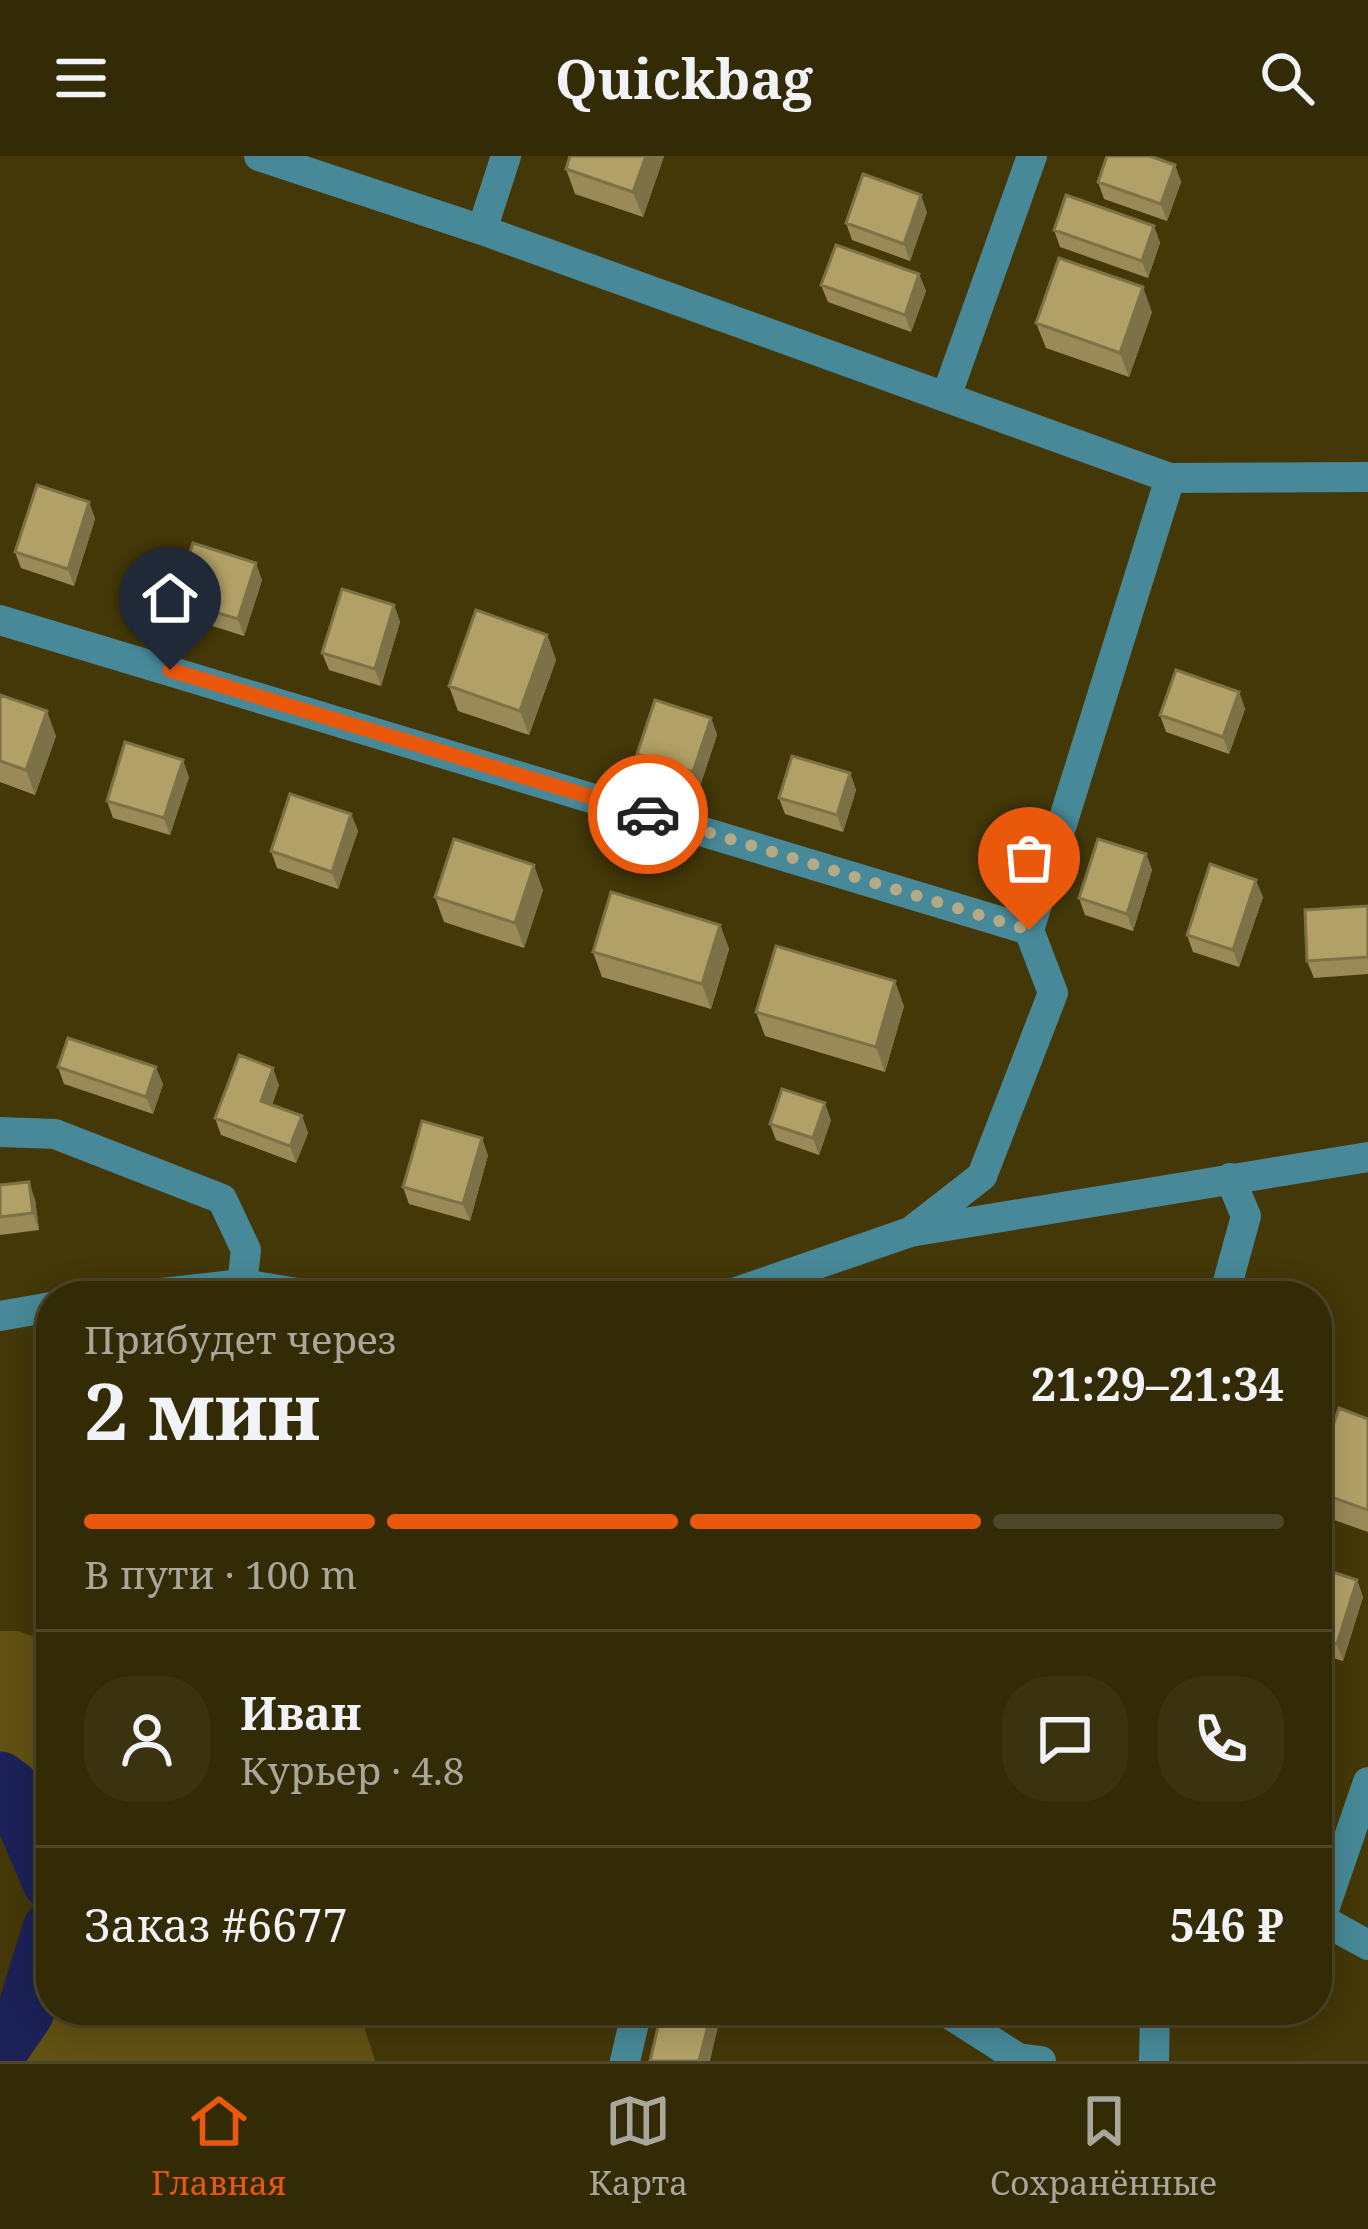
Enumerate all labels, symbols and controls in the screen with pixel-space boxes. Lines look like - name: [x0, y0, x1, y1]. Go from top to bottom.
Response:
- text: Quickbag: [555, 41, 813, 115]
- icon: menu: [48, 45, 114, 111]
- icon: search: [1254, 45, 1320, 111]
- pin: [119, 547, 221, 670]
- icon: home: [137, 565, 203, 631]
- courier: [588, 754, 708, 874]
- icon: car: [615, 781, 681, 847]
- pin: [978, 807, 1080, 930]
- icon: bag: [996, 825, 1062, 891]
- text: Прибудет через: [84, 1312, 396, 1365]
- text: 21:29–21:34: [1031, 1353, 1284, 1414]
- text: 2 мин: [84, 1357, 320, 1463]
- text: В пути · 100 m: [84, 1547, 357, 1600]
- button: person: [84, 1676, 210, 1802]
- button: chat: [1002, 1676, 1128, 1802]
- button: phone: [1158, 1676, 1284, 1802]
- text: Иван: [240, 1682, 361, 1743]
- text: Курьер · 4.8: [240, 1743, 464, 1796]
- text: Заказ #6677: [84, 1894, 348, 1955]
- text: 546 ₽: [1169, 1894, 1284, 1955]
- tab: Главная: [151, 2088, 287, 2205]
- tab: Карта: [589, 2088, 688, 2205]
- tab: Сохранённые: [990, 2088, 1217, 2205]

